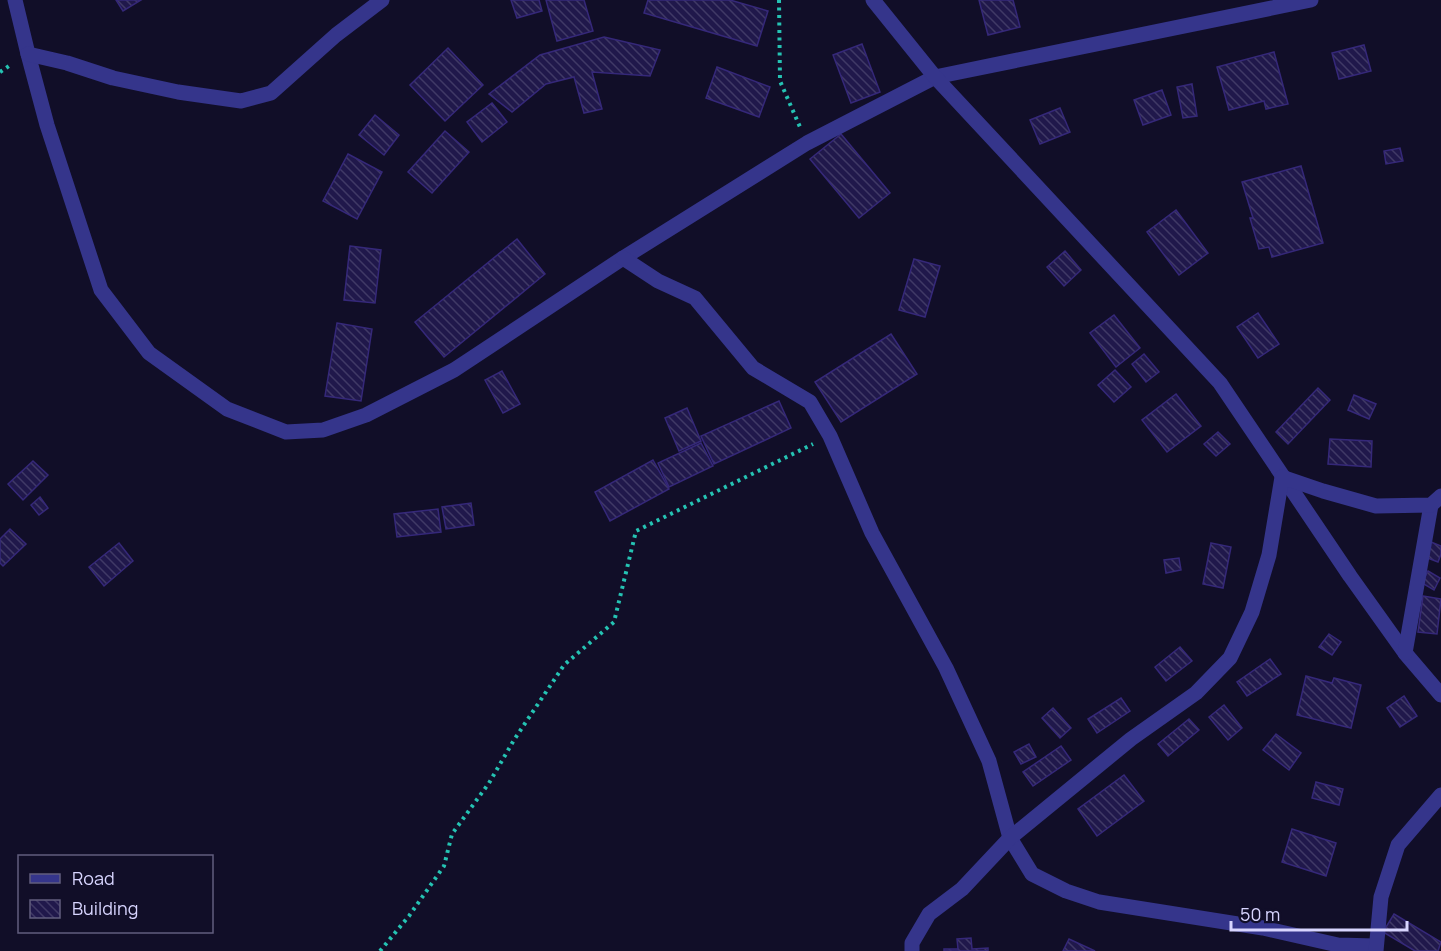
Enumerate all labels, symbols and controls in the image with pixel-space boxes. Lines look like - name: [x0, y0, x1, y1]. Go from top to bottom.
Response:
- legend: [18, 855, 213, 933]
- text: Road: [72, 866, 115, 890]
- scale bar: [1231, 894, 1406, 932]
- text: Building: [72, 896, 138, 920]
- text: 50 m: [1240, 902, 1280, 926]

